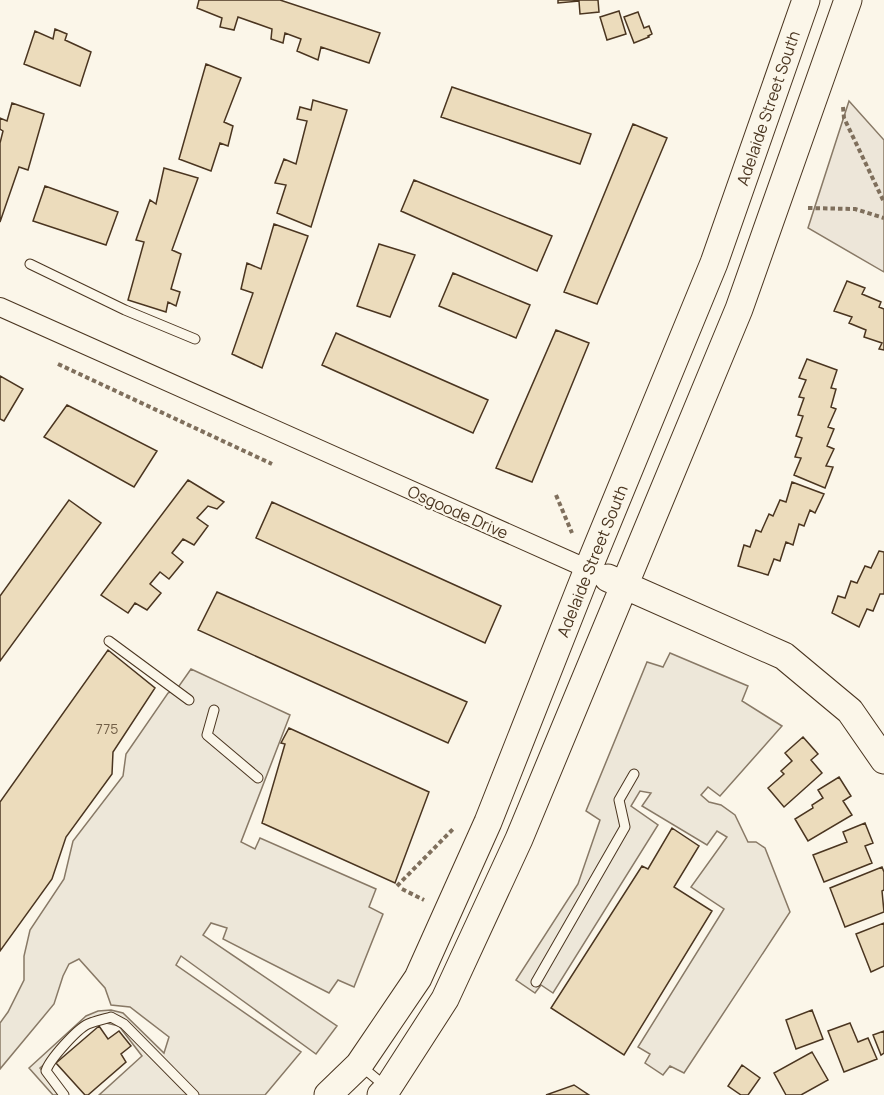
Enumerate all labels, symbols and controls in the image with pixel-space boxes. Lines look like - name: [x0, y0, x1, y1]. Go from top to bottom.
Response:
- street label: Adelaide Street South: [731, 28, 805, 188]
- street label: Osgoode Drive: [404, 480, 512, 544]
- street label: Adelaide Street South: [551, 482, 633, 640]
- house number: 775: [96, 719, 118, 738]

